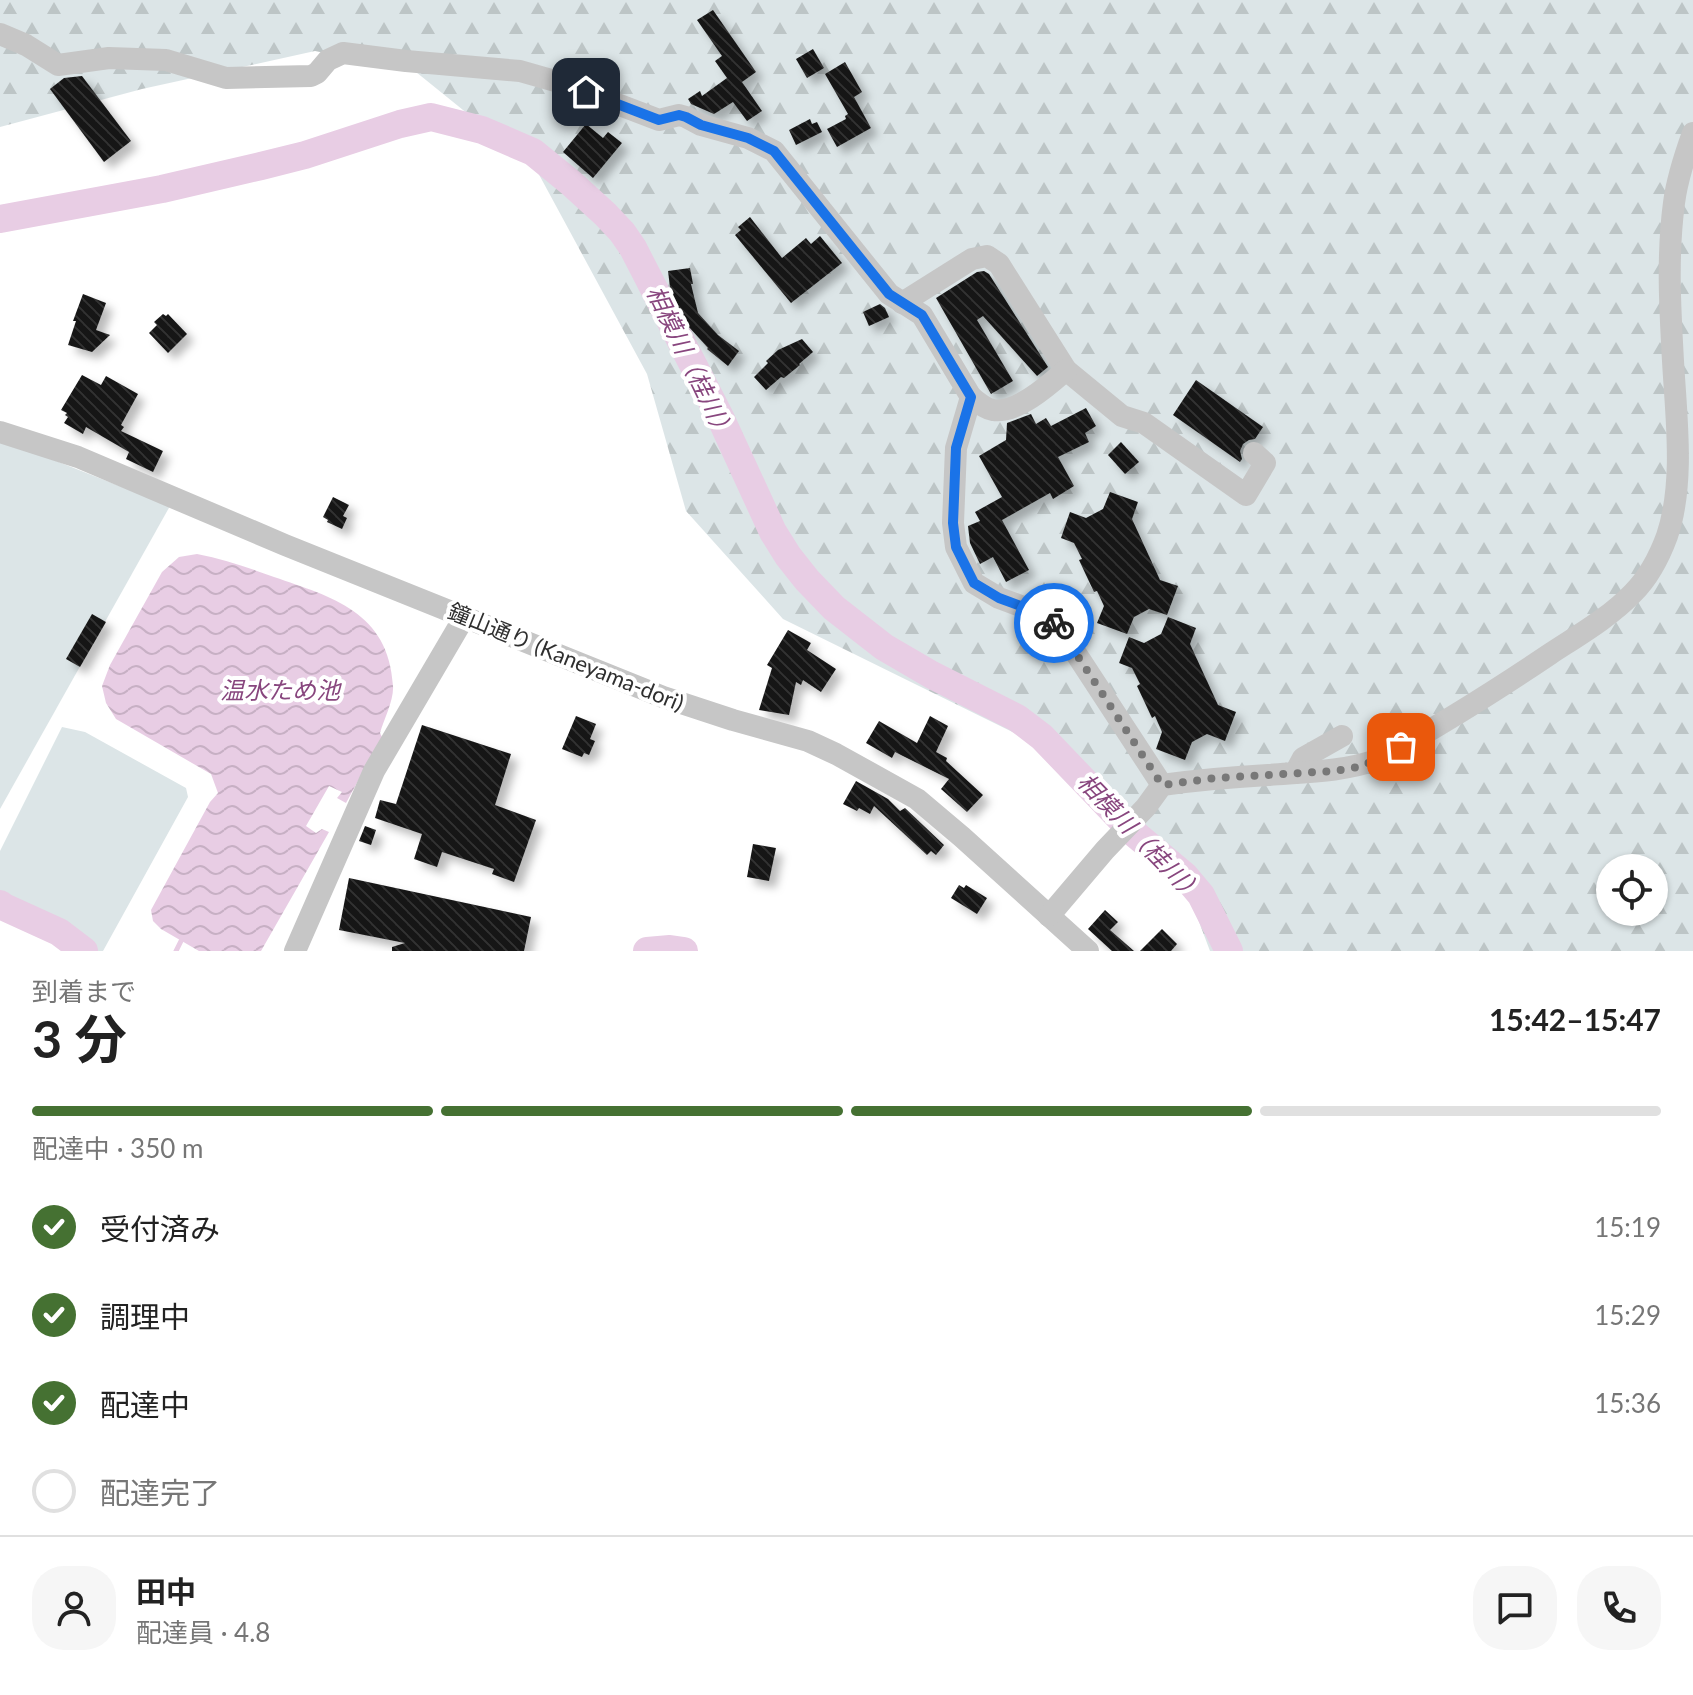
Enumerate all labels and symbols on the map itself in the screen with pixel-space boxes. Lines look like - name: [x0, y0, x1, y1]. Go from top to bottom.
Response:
- pin: [552, 58, 620, 126]
- water label: 相模川（桂川）: [641, 280, 741, 444]
- courier: [1014, 583, 1094, 663]
- street label: 鐘山通り (Kaneyama-dori): [444, 597, 688, 716]
- water label: 温水ため池: [220, 675, 342, 704]
- pin: [1367, 713, 1435, 781]
- water label: 相模川（桂川）: [1072, 766, 1210, 907]

